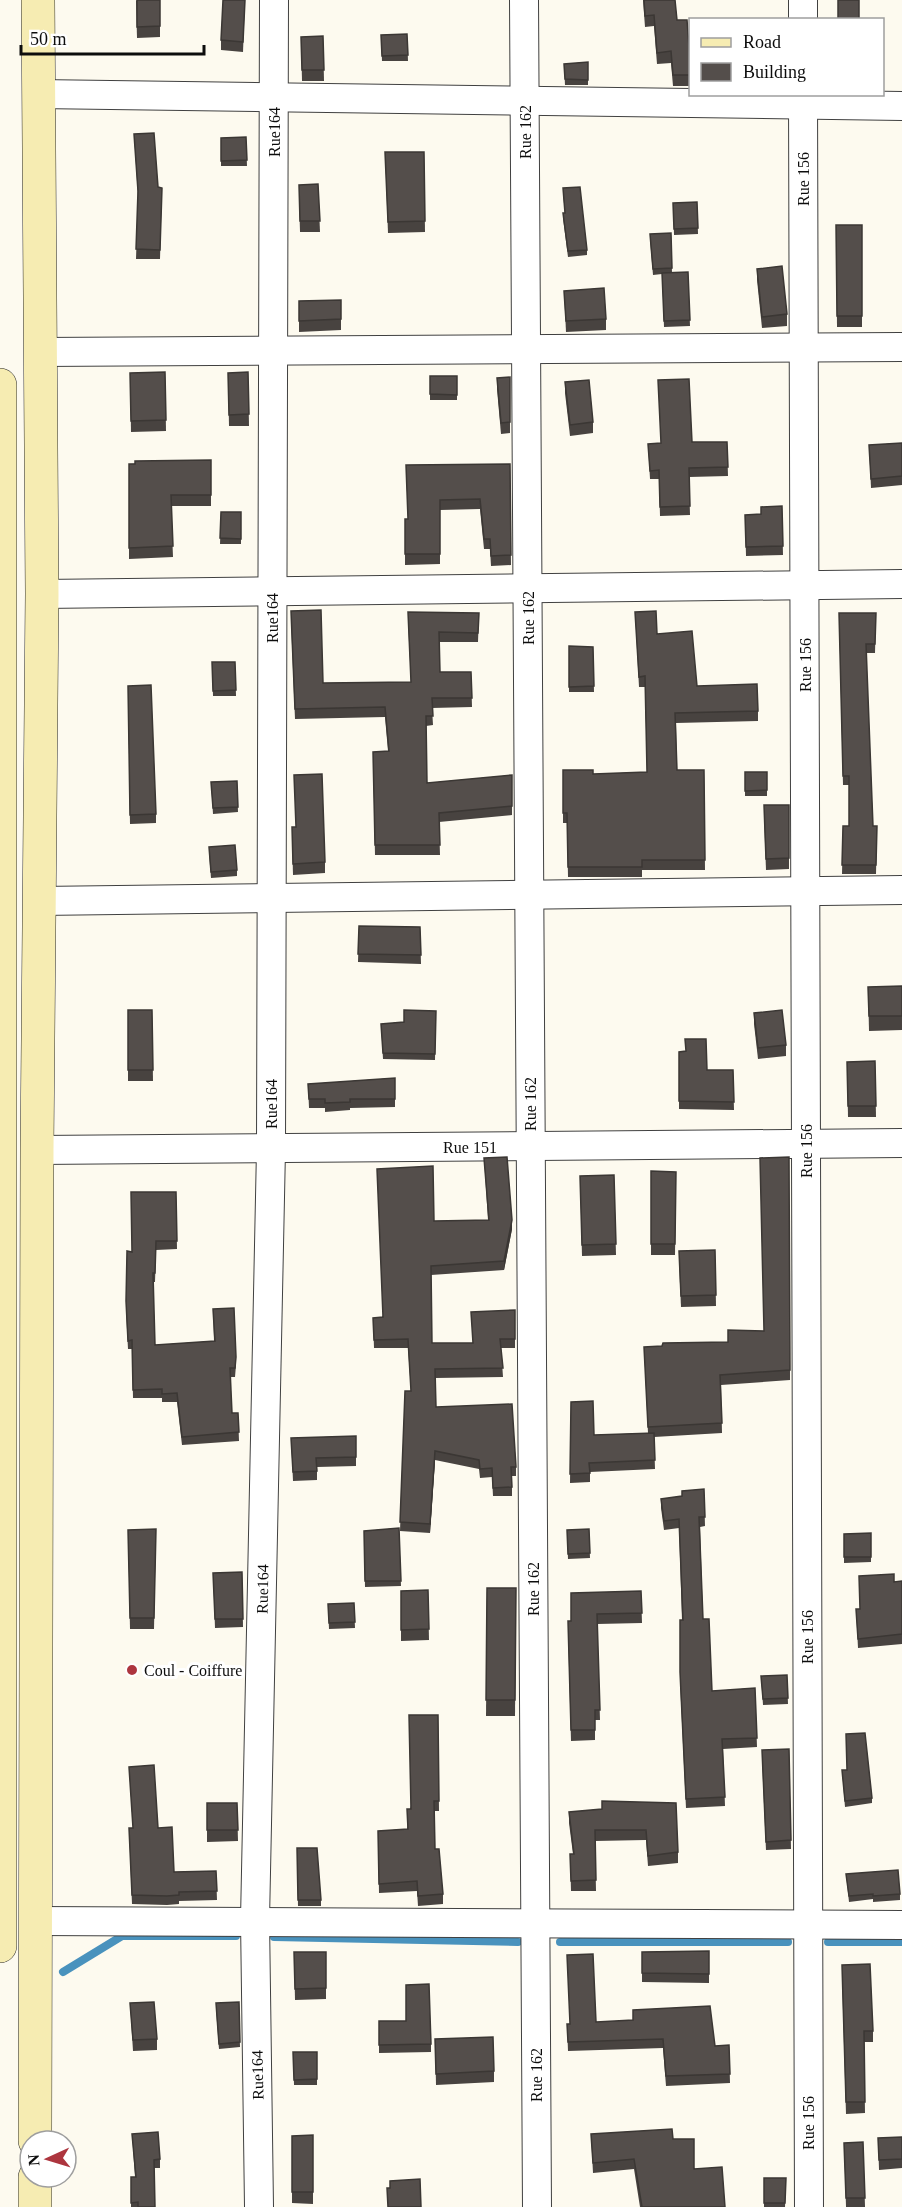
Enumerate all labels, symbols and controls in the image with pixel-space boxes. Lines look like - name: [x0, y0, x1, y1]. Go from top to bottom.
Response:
- scale bar: [21, 18, 204, 56]
- legend: [689, 18, 884, 96]
- text: 50 m: [30, 29, 67, 49]
- text: Road: [743, 32, 781, 52]
- text: Building: [743, 62, 806, 82]
- street label: Rue 162: [517, 105, 534, 159]
- street label: Rue164: [266, 107, 283, 157]
- street label: Rue 156: [795, 152, 812, 206]
- street label: Rue 162: [520, 591, 537, 645]
- street label: Rue164: [264, 593, 281, 643]
- street label: Rue 156: [797, 638, 814, 692]
- street label: Rue 162: [522, 1077, 539, 1131]
- street label: Rue164: [263, 1079, 280, 1129]
- street label: Rue 156: [798, 1124, 815, 1178]
- street label: Rue 151: [443, 1139, 497, 1156]
- street label: Rue 162: [525, 1562, 542, 1616]
- street label: Rue164: [254, 1564, 271, 1614]
- street label: Rue 156: [799, 1610, 816, 1664]
- place label: Coul - Coiffure: [144, 1662, 242, 1679]
- marker: Coul - Coiffure: [125, 1663, 139, 1677]
- street label: Rue 162: [528, 2048, 545, 2102]
- street label: Rue164: [249, 2050, 266, 2100]
- street label: Rue 156: [800, 2096, 817, 2150]
- north arrow: [18, 2129, 78, 2189]
- text: N: [25, 2153, 42, 2166]

